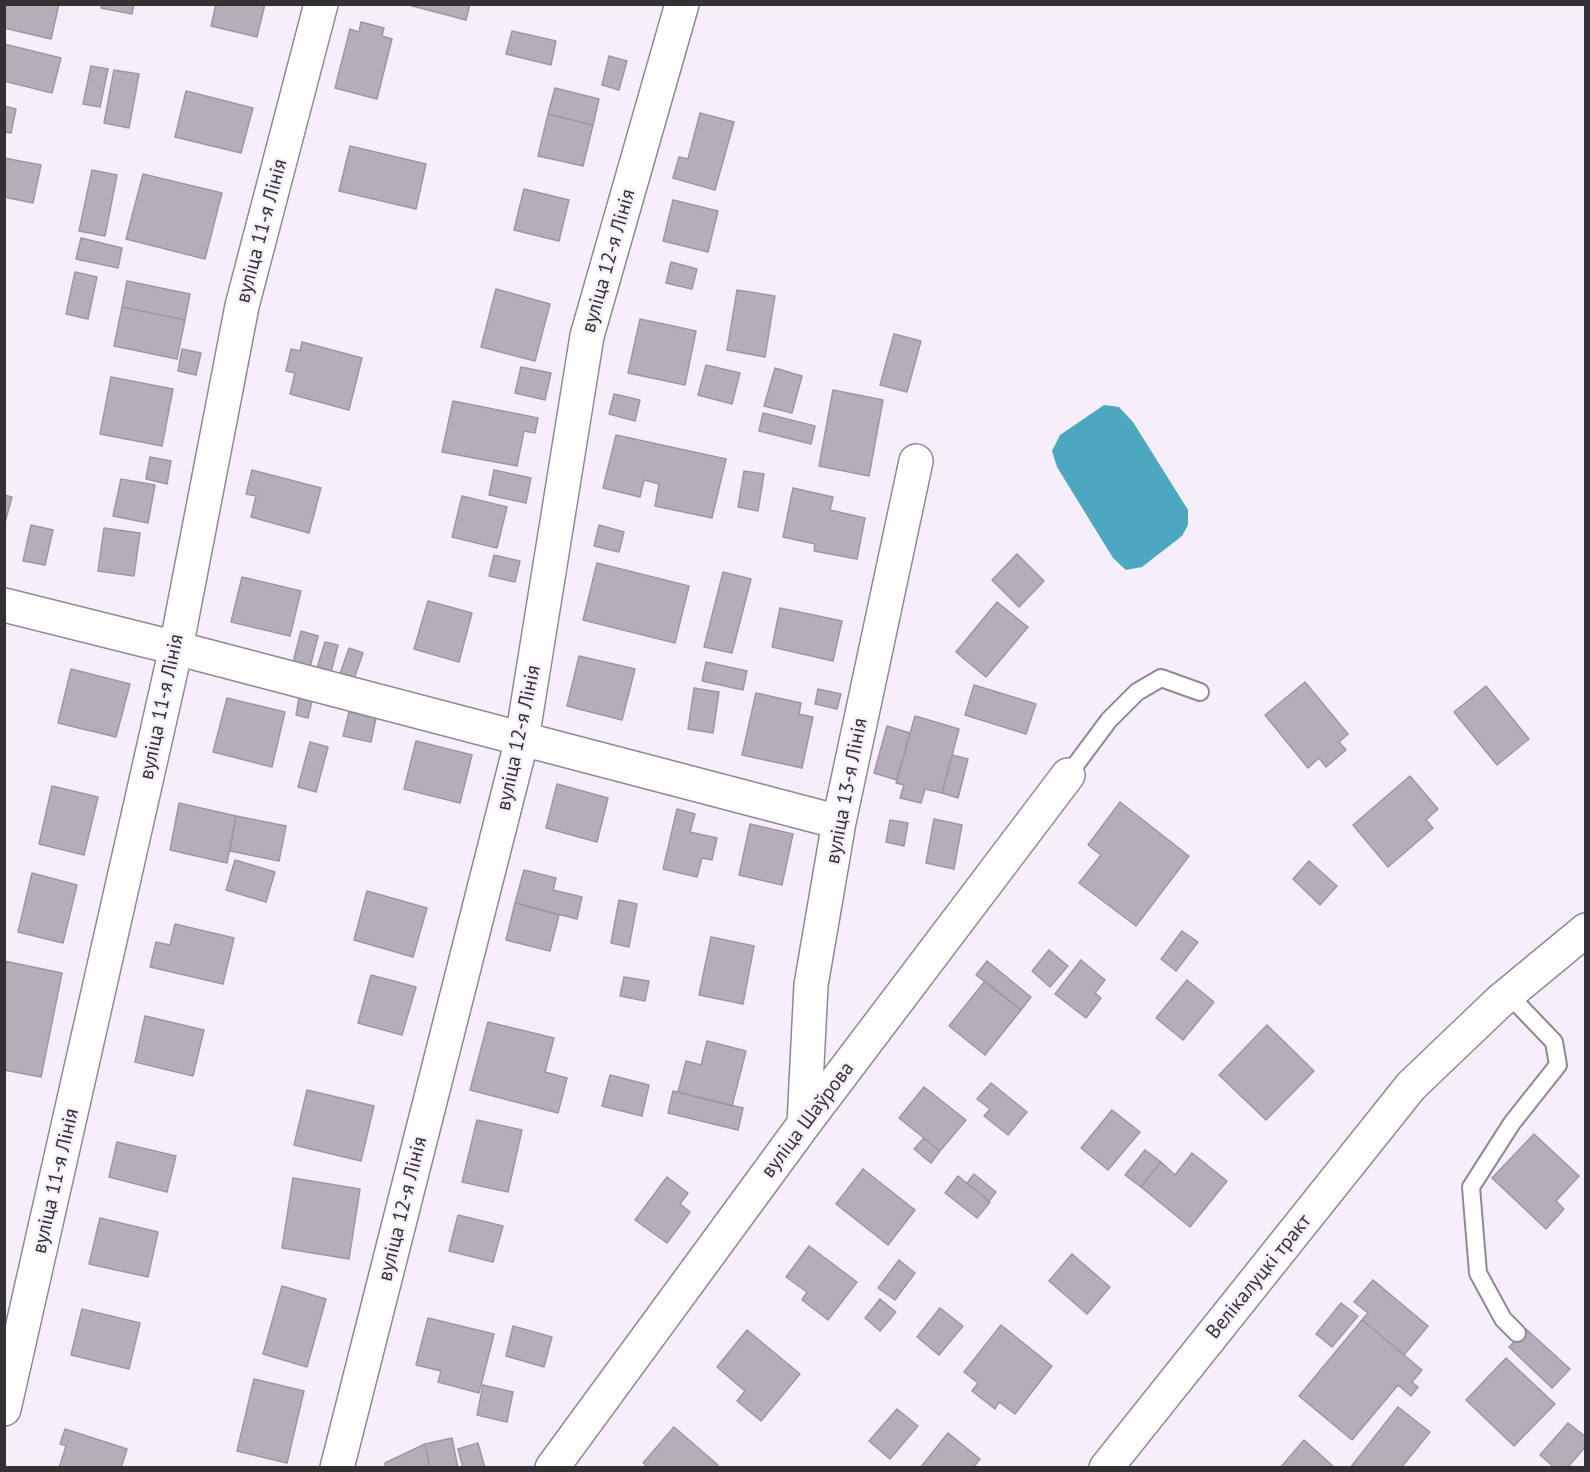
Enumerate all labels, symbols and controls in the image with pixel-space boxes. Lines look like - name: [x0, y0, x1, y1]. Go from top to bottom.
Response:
- street label: вуліца 11-я Лінія: [231, 156, 293, 306]
- street label: вуліца 12-я Лінія: [577, 187, 641, 335]
- street label: вуліца 11-я Лінія: [135, 632, 189, 782]
- street label: вуліца 12-я Лінія: [492, 663, 546, 813]
- street label: вуліца 13-я Лінія: [821, 716, 873, 866]
- street label: вуліца Шаўрова: [757, 1057, 859, 1183]
- street label: вуліца 11-я Лінія: [28, 1106, 84, 1256]
- street label: вуліца 12-я Лінія: [373, 1134, 433, 1284]
- street label: Велікалуцкі тракт: [1201, 1210, 1317, 1344]

